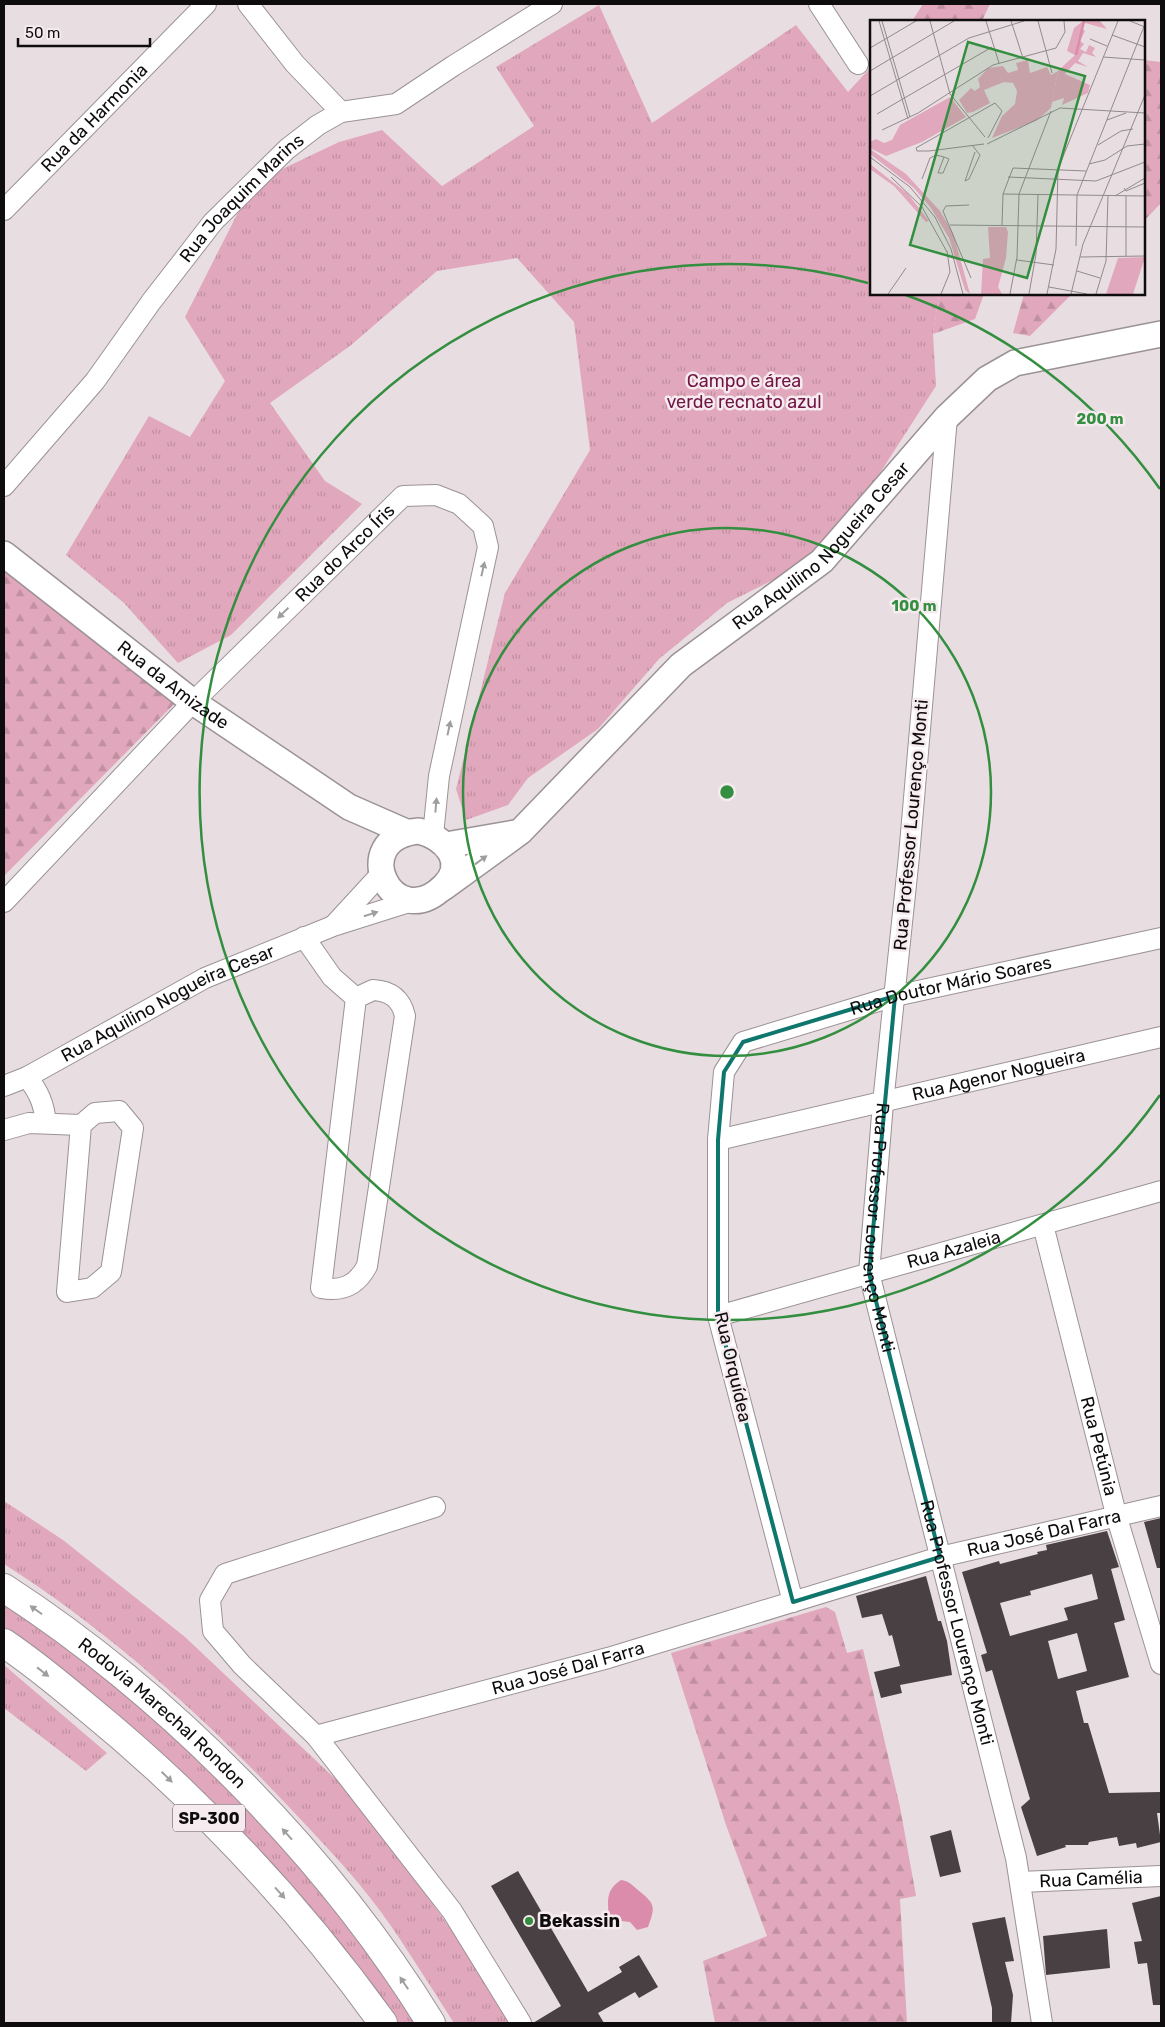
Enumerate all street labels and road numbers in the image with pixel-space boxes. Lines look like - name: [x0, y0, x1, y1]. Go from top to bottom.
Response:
- street label: Rua da Harmonia: [36, 59, 152, 177]
- street label: Rua Joaquim Marins: [175, 129, 308, 267]
- street label: Rua Aquilino Nogueira Cesar: [728, 457, 914, 634]
- street label: Rua do Arco Íris: [291, 499, 399, 607]
- street label: Rua da Amizade: [113, 636, 233, 734]
- street label: Rua Professor Lourenço Monti: [889, 699, 933, 951]
- street label: Rua Aquilino Nogueira Cesar: [57, 940, 278, 1067]
- street label: Rua Doutor Mário Soares: [847, 951, 1054, 1020]
- street label: Rua Agenor Nogueira: [910, 1044, 1087, 1106]
- street label: Rua Professor Lourenço Monti: [858, 1102, 900, 1355]
- street label: Rua Azaleia: [904, 1226, 1003, 1273]
- street label: Rua Orquídea: [710, 1310, 756, 1424]
- street label: Rua Petúnia: [1076, 1394, 1122, 1498]
- street label: Rua Professor Lourenço Monti: [915, 1498, 998, 1748]
- street label: Rua José Dal Farra: [965, 1505, 1123, 1561]
- street label: Rodovia Marechal Rondon: [74, 1633, 251, 1793]
- street label: Rua José Dal Farra: [489, 1637, 647, 1700]
- road number: SP-300: [173, 1805, 245, 1832]
- street label: Rua Camélia: [1039, 1866, 1143, 1892]

